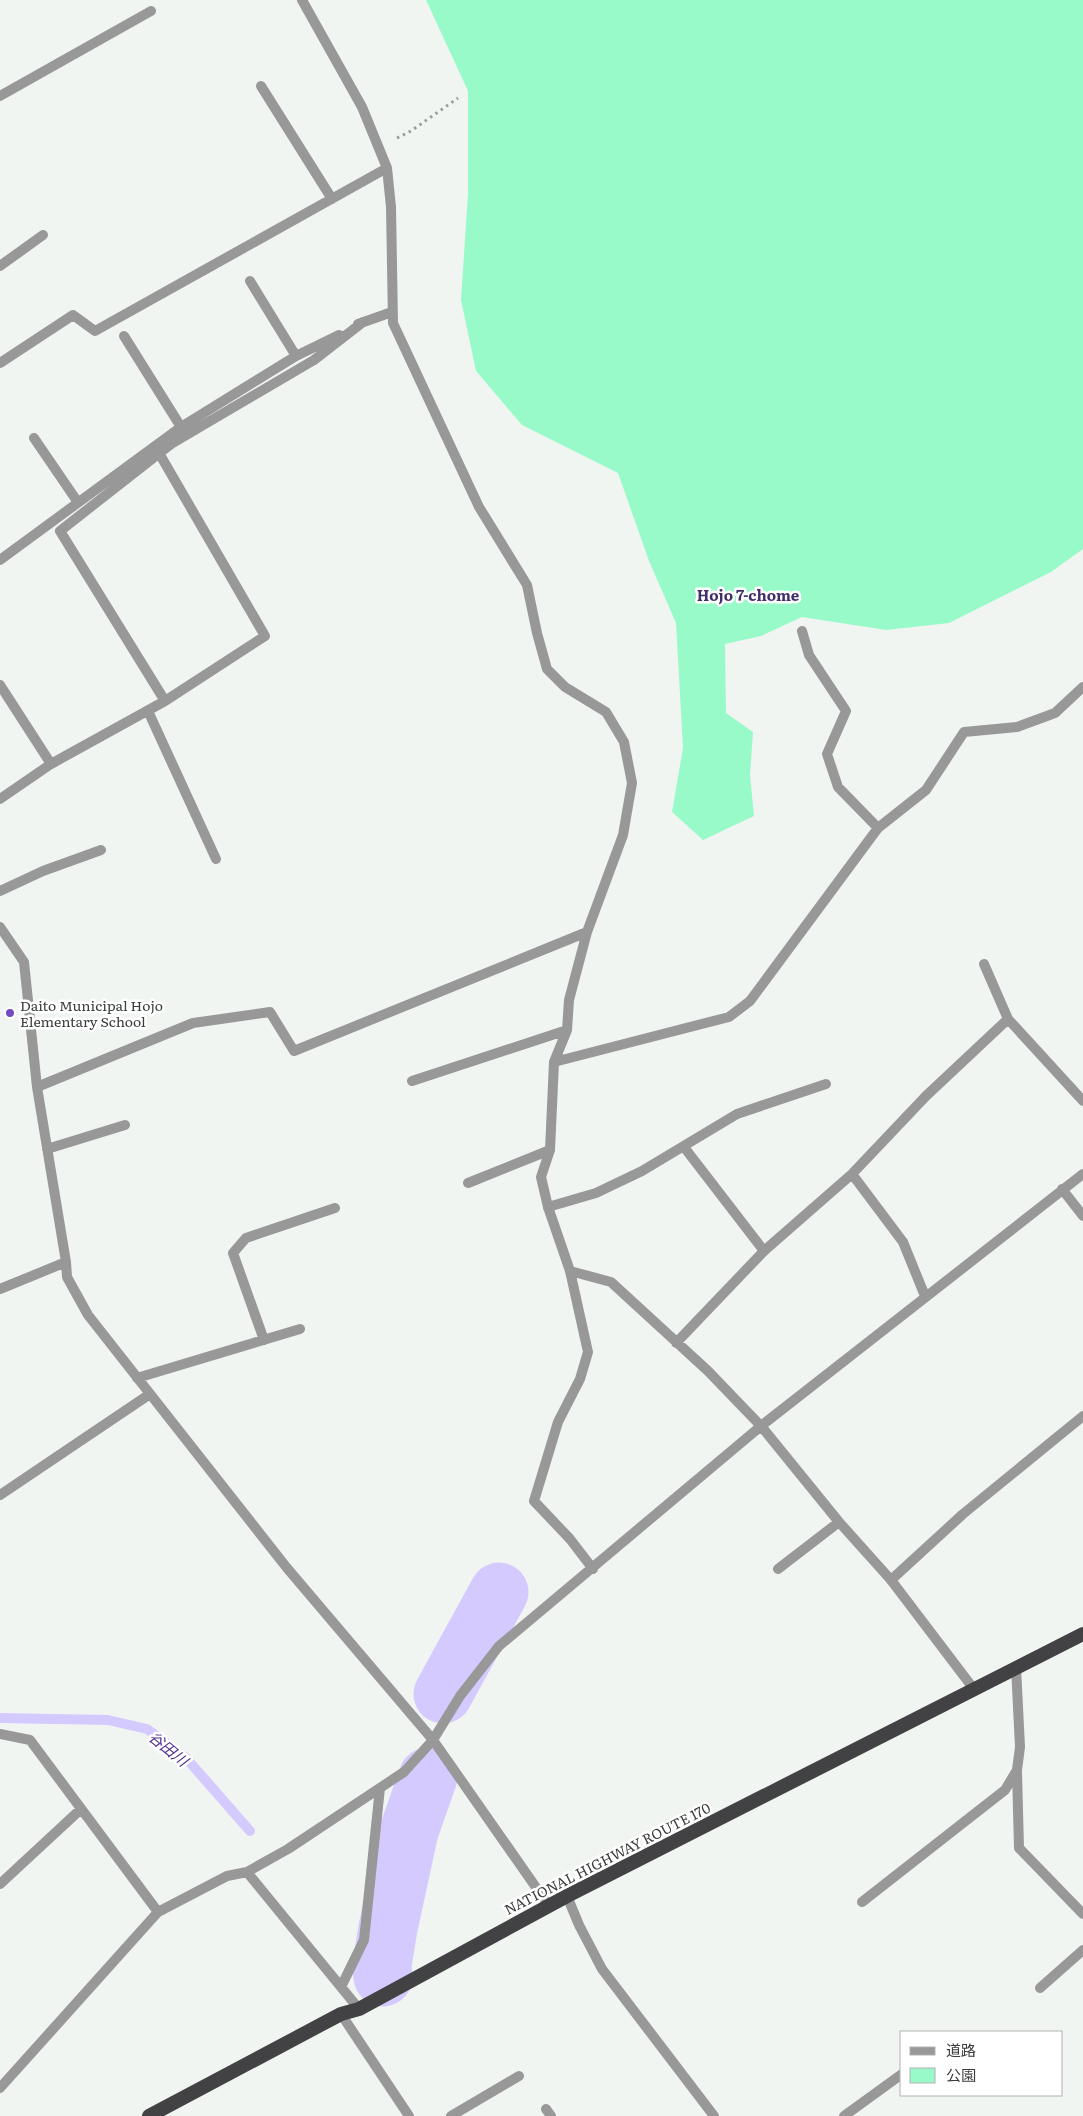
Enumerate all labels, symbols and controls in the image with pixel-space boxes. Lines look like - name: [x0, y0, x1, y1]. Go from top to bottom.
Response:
- district label: Hojo 7-chome: [697, 583, 800, 606]
- place label: Daito Municipal Hojo Elementary School: [20, 995, 163, 1031]
- marker: Daito Municipal Hojo Elementary School: [4, 1007, 16, 1019]
- water label: 谷田川: [144, 1725, 195, 1772]
- street label: NATIONAL HIGHWAY ROUTE 170: [501, 1797, 713, 1919]
- legend: [900, 2031, 1063, 2096]
- text: 道路: [946, 2038, 976, 2061]
- text: 公園: [946, 2063, 976, 2086]

